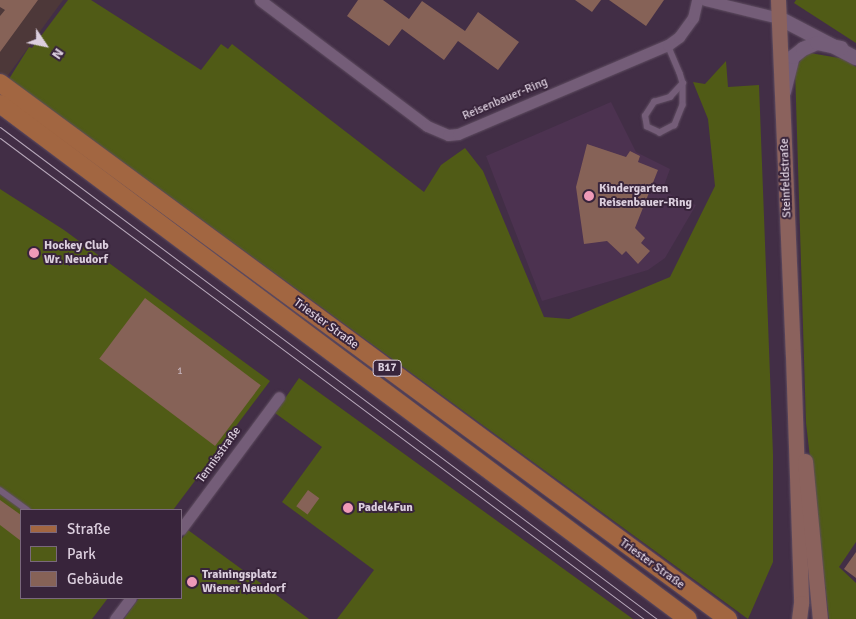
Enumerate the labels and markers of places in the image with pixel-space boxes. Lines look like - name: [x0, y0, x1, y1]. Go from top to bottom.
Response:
- place label: Kindergarten Reisenbauer-Ring: [599, 182, 692, 210]
- marker: Kindergarten Reisenbauer-Ring: [583, 190, 595, 202]
- place label: Hockey Club Wr. Neudorf: [44, 239, 109, 267]
- marker: Hockey Club Wr. Neudorf: [28, 247, 40, 259]
- place label: Padel4Fun: [358, 501, 413, 515]
- marker: Padel4Fun: [342, 502, 354, 514]
- place label: Trainingsplatz Wiener Neudorf: [202, 568, 285, 596]
- marker: Trainingsplatz Wiener Neudorf: [186, 576, 198, 588]

